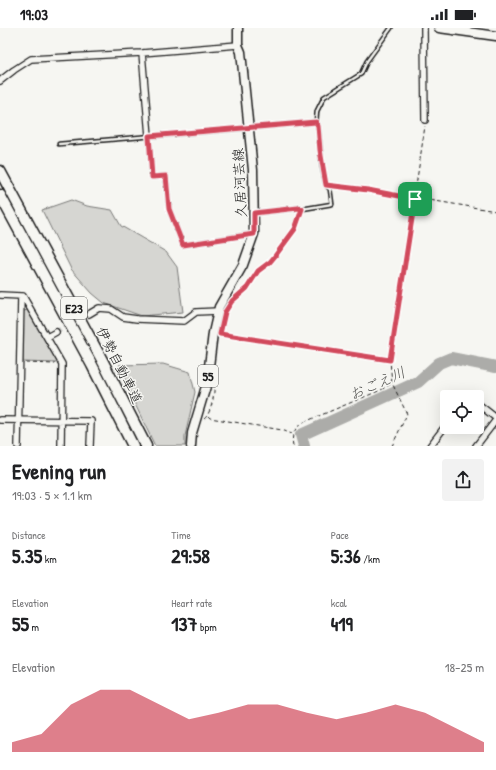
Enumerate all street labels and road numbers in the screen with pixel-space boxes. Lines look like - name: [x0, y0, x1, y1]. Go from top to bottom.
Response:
- street label: 久居河芸線: [228, 148, 250, 218]
- road number: E23: [61, 297, 87, 319]
- street label: 伊勢自動車道: [92, 323, 148, 407]
- road number: 55: [198, 365, 218, 387]

